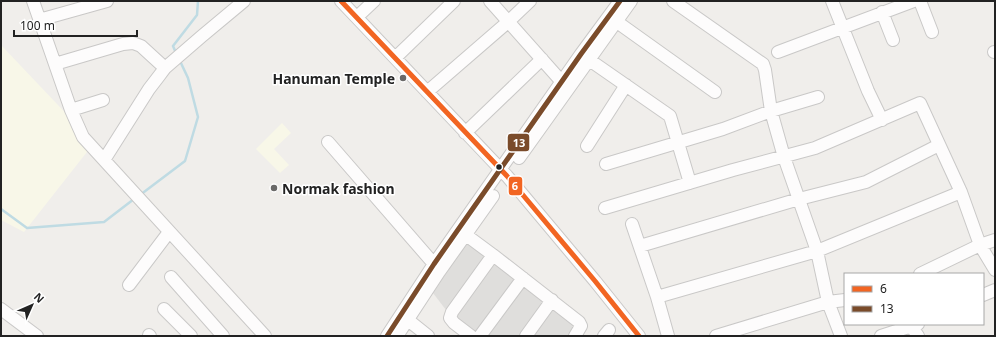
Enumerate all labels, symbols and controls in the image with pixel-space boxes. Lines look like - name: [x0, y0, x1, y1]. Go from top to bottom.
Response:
- scale bar: [14, 12, 137, 38]
- text: 100 m: [20, 17, 55, 34]
- place label: Hanuman Temple: [272, 69, 395, 88]
- marker: Hanuman Temple: [398, 73, 408, 83]
- line badge: 13: [507, 133, 530, 152]
- text: 13: [513, 135, 525, 150]
- unlabelled marker: [494, 162, 504, 172]
- line badge: 6: [508, 176, 523, 196]
- text: 6: [512, 178, 518, 193]
- place label: Normak fashion: [282, 179, 395, 198]
- marker: Normak fashion: [269, 183, 279, 193]
- legend: [844, 273, 984, 325]
- text: 6: [880, 280, 887, 297]
- north arrow: [12, 285, 52, 325]
- text: N: [31, 289, 48, 306]
- text: 13: [880, 300, 894, 317]

